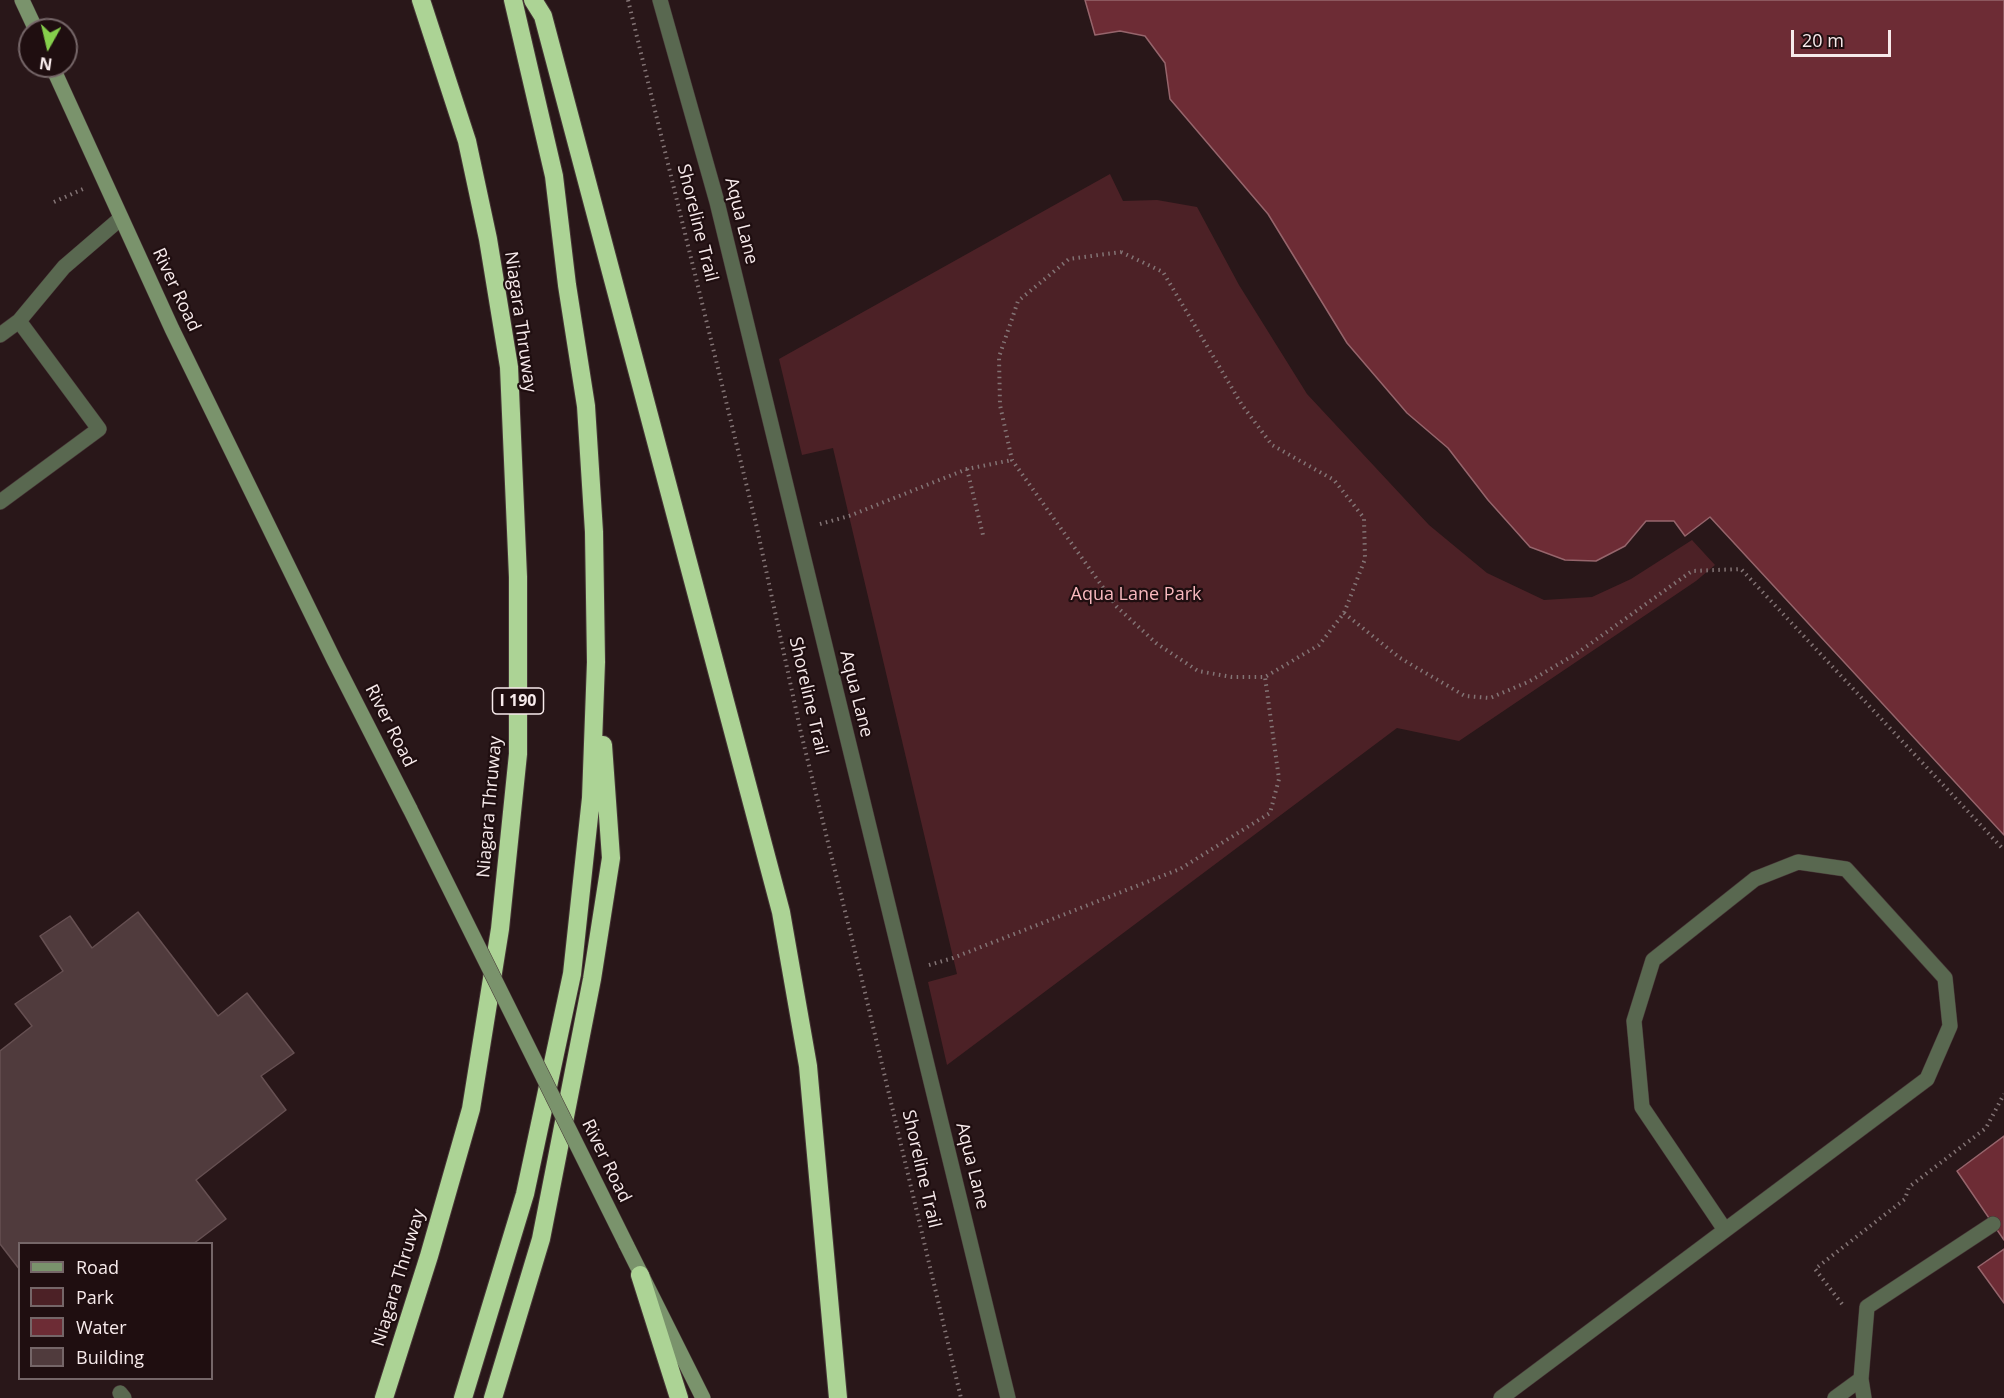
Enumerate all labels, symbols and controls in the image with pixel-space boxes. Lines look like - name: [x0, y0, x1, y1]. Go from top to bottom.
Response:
- north arrow: [18, 18, 78, 78]
- scale bar: [1794, 18, 1894, 56]
- text: 20 m: [1802, 28, 1844, 52]
- text: N: [38, 52, 54, 76]
- street label: Shoreline Trail: [672, 162, 722, 284]
- street label: Aqua Lane: [720, 175, 762, 267]
- street label: River Road: [147, 245, 205, 335]
- street label: Niagara Thruway: [499, 250, 541, 394]
- park label: Aqua Lane Park: [1071, 584, 1201, 606]
- street label: Shoreline Trail: [784, 635, 832, 757]
- street label: Aqua Lane: [835, 648, 877, 740]
- street label: River Road: [360, 681, 420, 771]
- road number: I 190: [492, 688, 544, 714]
- street label: Niagara Thruway: [473, 735, 507, 879]
- street label: Shoreline Trail: [897, 1108, 945, 1230]
- street label: River Road: [577, 1116, 635, 1206]
- street label: Aqua Lane: [951, 1120, 993, 1212]
- street label: Niagara Thruway: [368, 1207, 430, 1349]
- legend: [18, 1242, 213, 1380]
- text: Road: [76, 1255, 119, 1279]
- text: Park: [76, 1285, 114, 1309]
- text: Water: [76, 1315, 127, 1339]
- text: Building: [76, 1345, 144, 1369]

